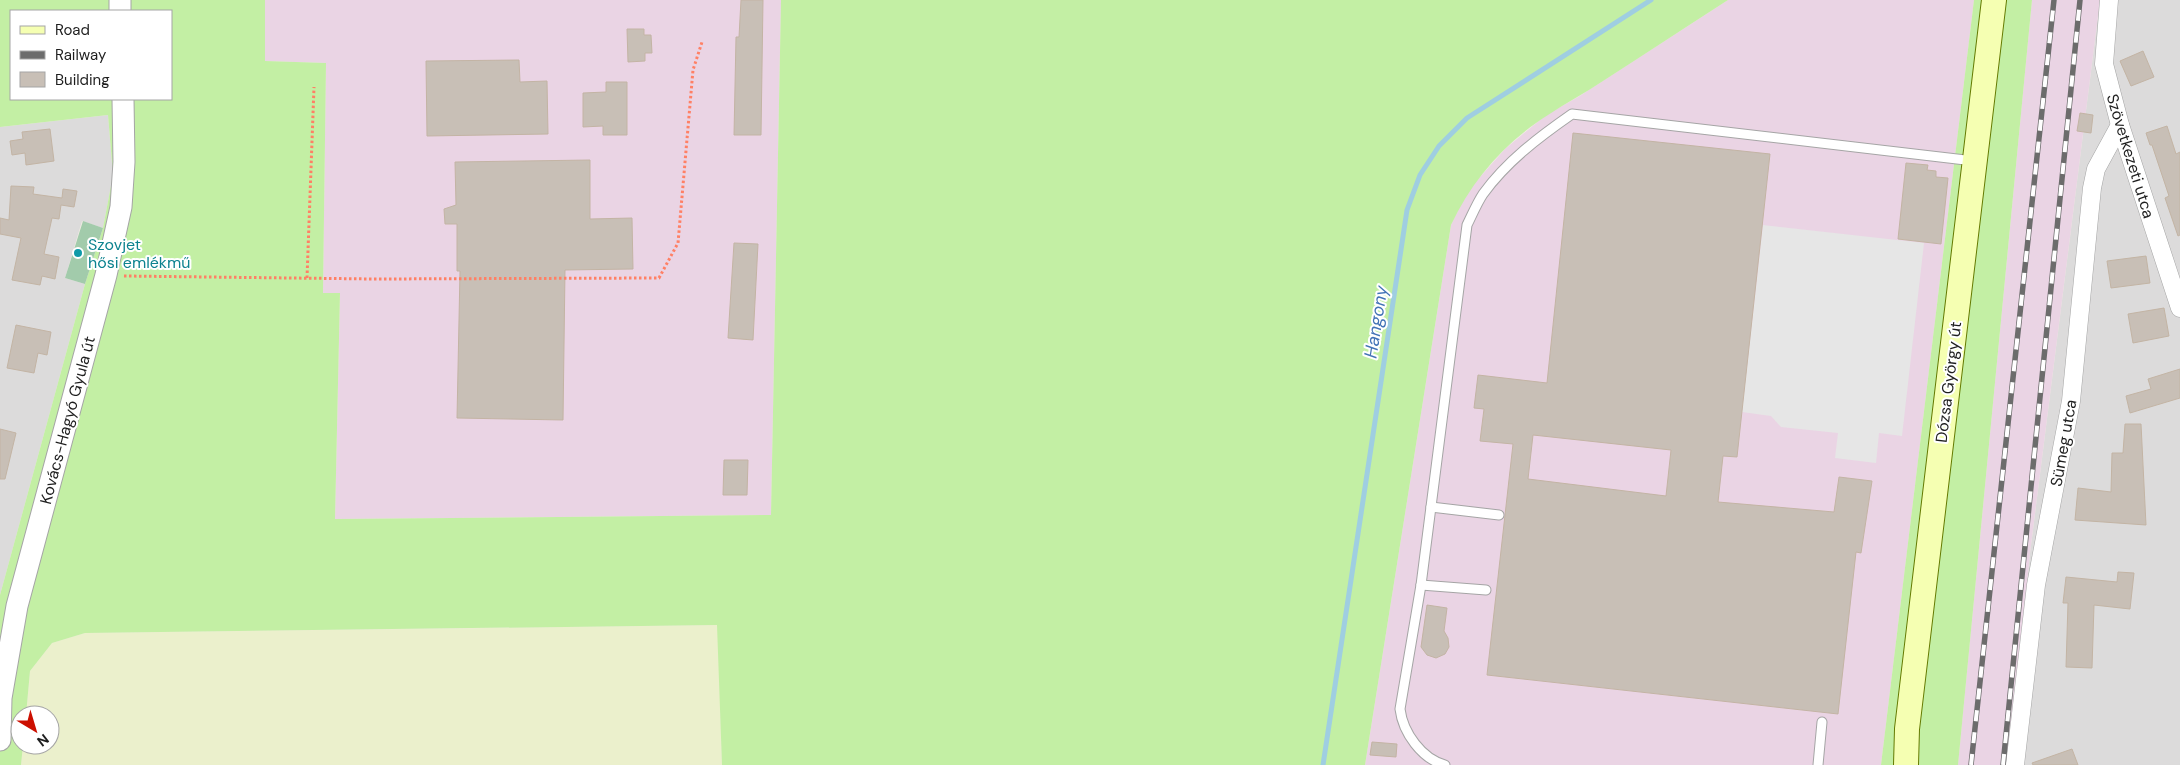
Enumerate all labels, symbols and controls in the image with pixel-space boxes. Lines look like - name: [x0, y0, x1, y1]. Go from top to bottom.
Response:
- legend: [10, 10, 172, 100]
- text: Road: [55, 20, 90, 40]
- text: Railway: [55, 45, 107, 65]
- text: Building: [55, 70, 110, 90]
- street label: Szövetkezeti utca: [2102, 91, 2159, 221]
- place label: Szovjet hősi emlékmű: [88, 234, 190, 273]
- marker: Szovjet hősi emlékmű: [72, 247, 84, 259]
- water label: Hangony: [1358, 283, 1394, 360]
- street label: Dózsa György út: [1931, 320, 1966, 444]
- street label: Kovács-Hagyó Gyula út: [35, 334, 100, 506]
- street label: Sümeg utca: [2046, 398, 2081, 488]
- north arrow: [10, 705, 60, 755]
- text: N: [33, 730, 53, 750]

